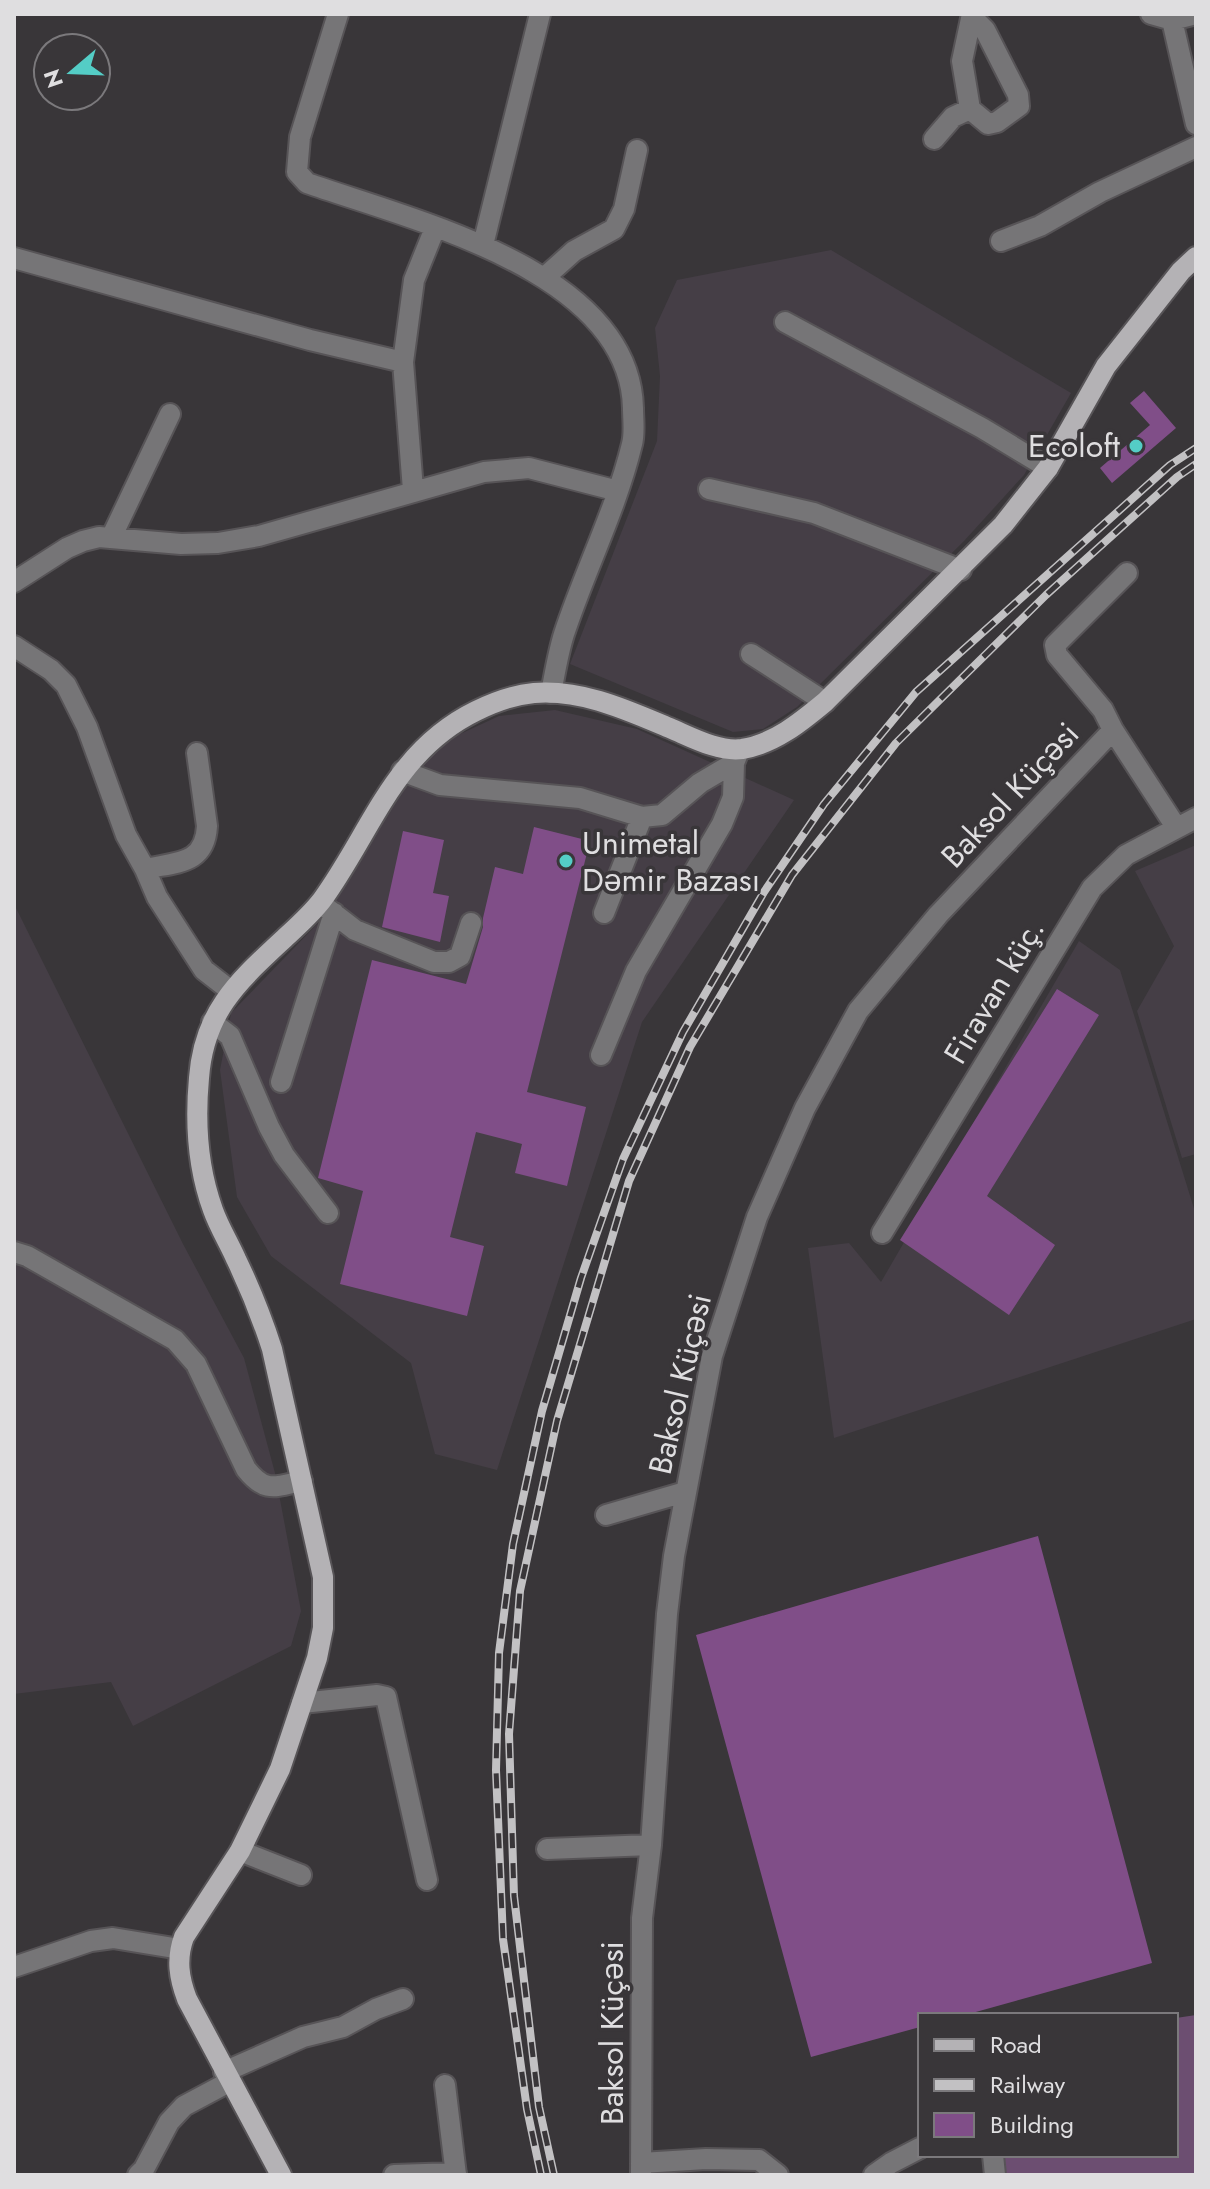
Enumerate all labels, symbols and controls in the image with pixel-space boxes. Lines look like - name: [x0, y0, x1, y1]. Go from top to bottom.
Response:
- north arrow: [32, 32, 112, 112]
- text: N: [35, 65, 71, 92]
- place label: Ecoloft: [1028, 423, 1120, 469]
- marker: Ecoloft: [1127, 437, 1145, 455]
- street label: Baksol Küçəsi: [930, 712, 1090, 878]
- place label: Unimetal Dəmir Bazası: [582, 820, 760, 903]
- marker: Unimetal Dəmir Bazası: [557, 852, 575, 870]
- street label: Firavan küç.: [933, 910, 1055, 1072]
- street label: Baksol Küçəsi: [637, 1289, 723, 1479]
- street label: Baksol Küçəsi: [589, 1941, 635, 2125]
- legend: [918, 2013, 1178, 2157]
- text: Road: [990, 2027, 1042, 2062]
- text: Railway: [990, 2067, 1065, 2102]
- text: Building: [990, 2107, 1074, 2142]

